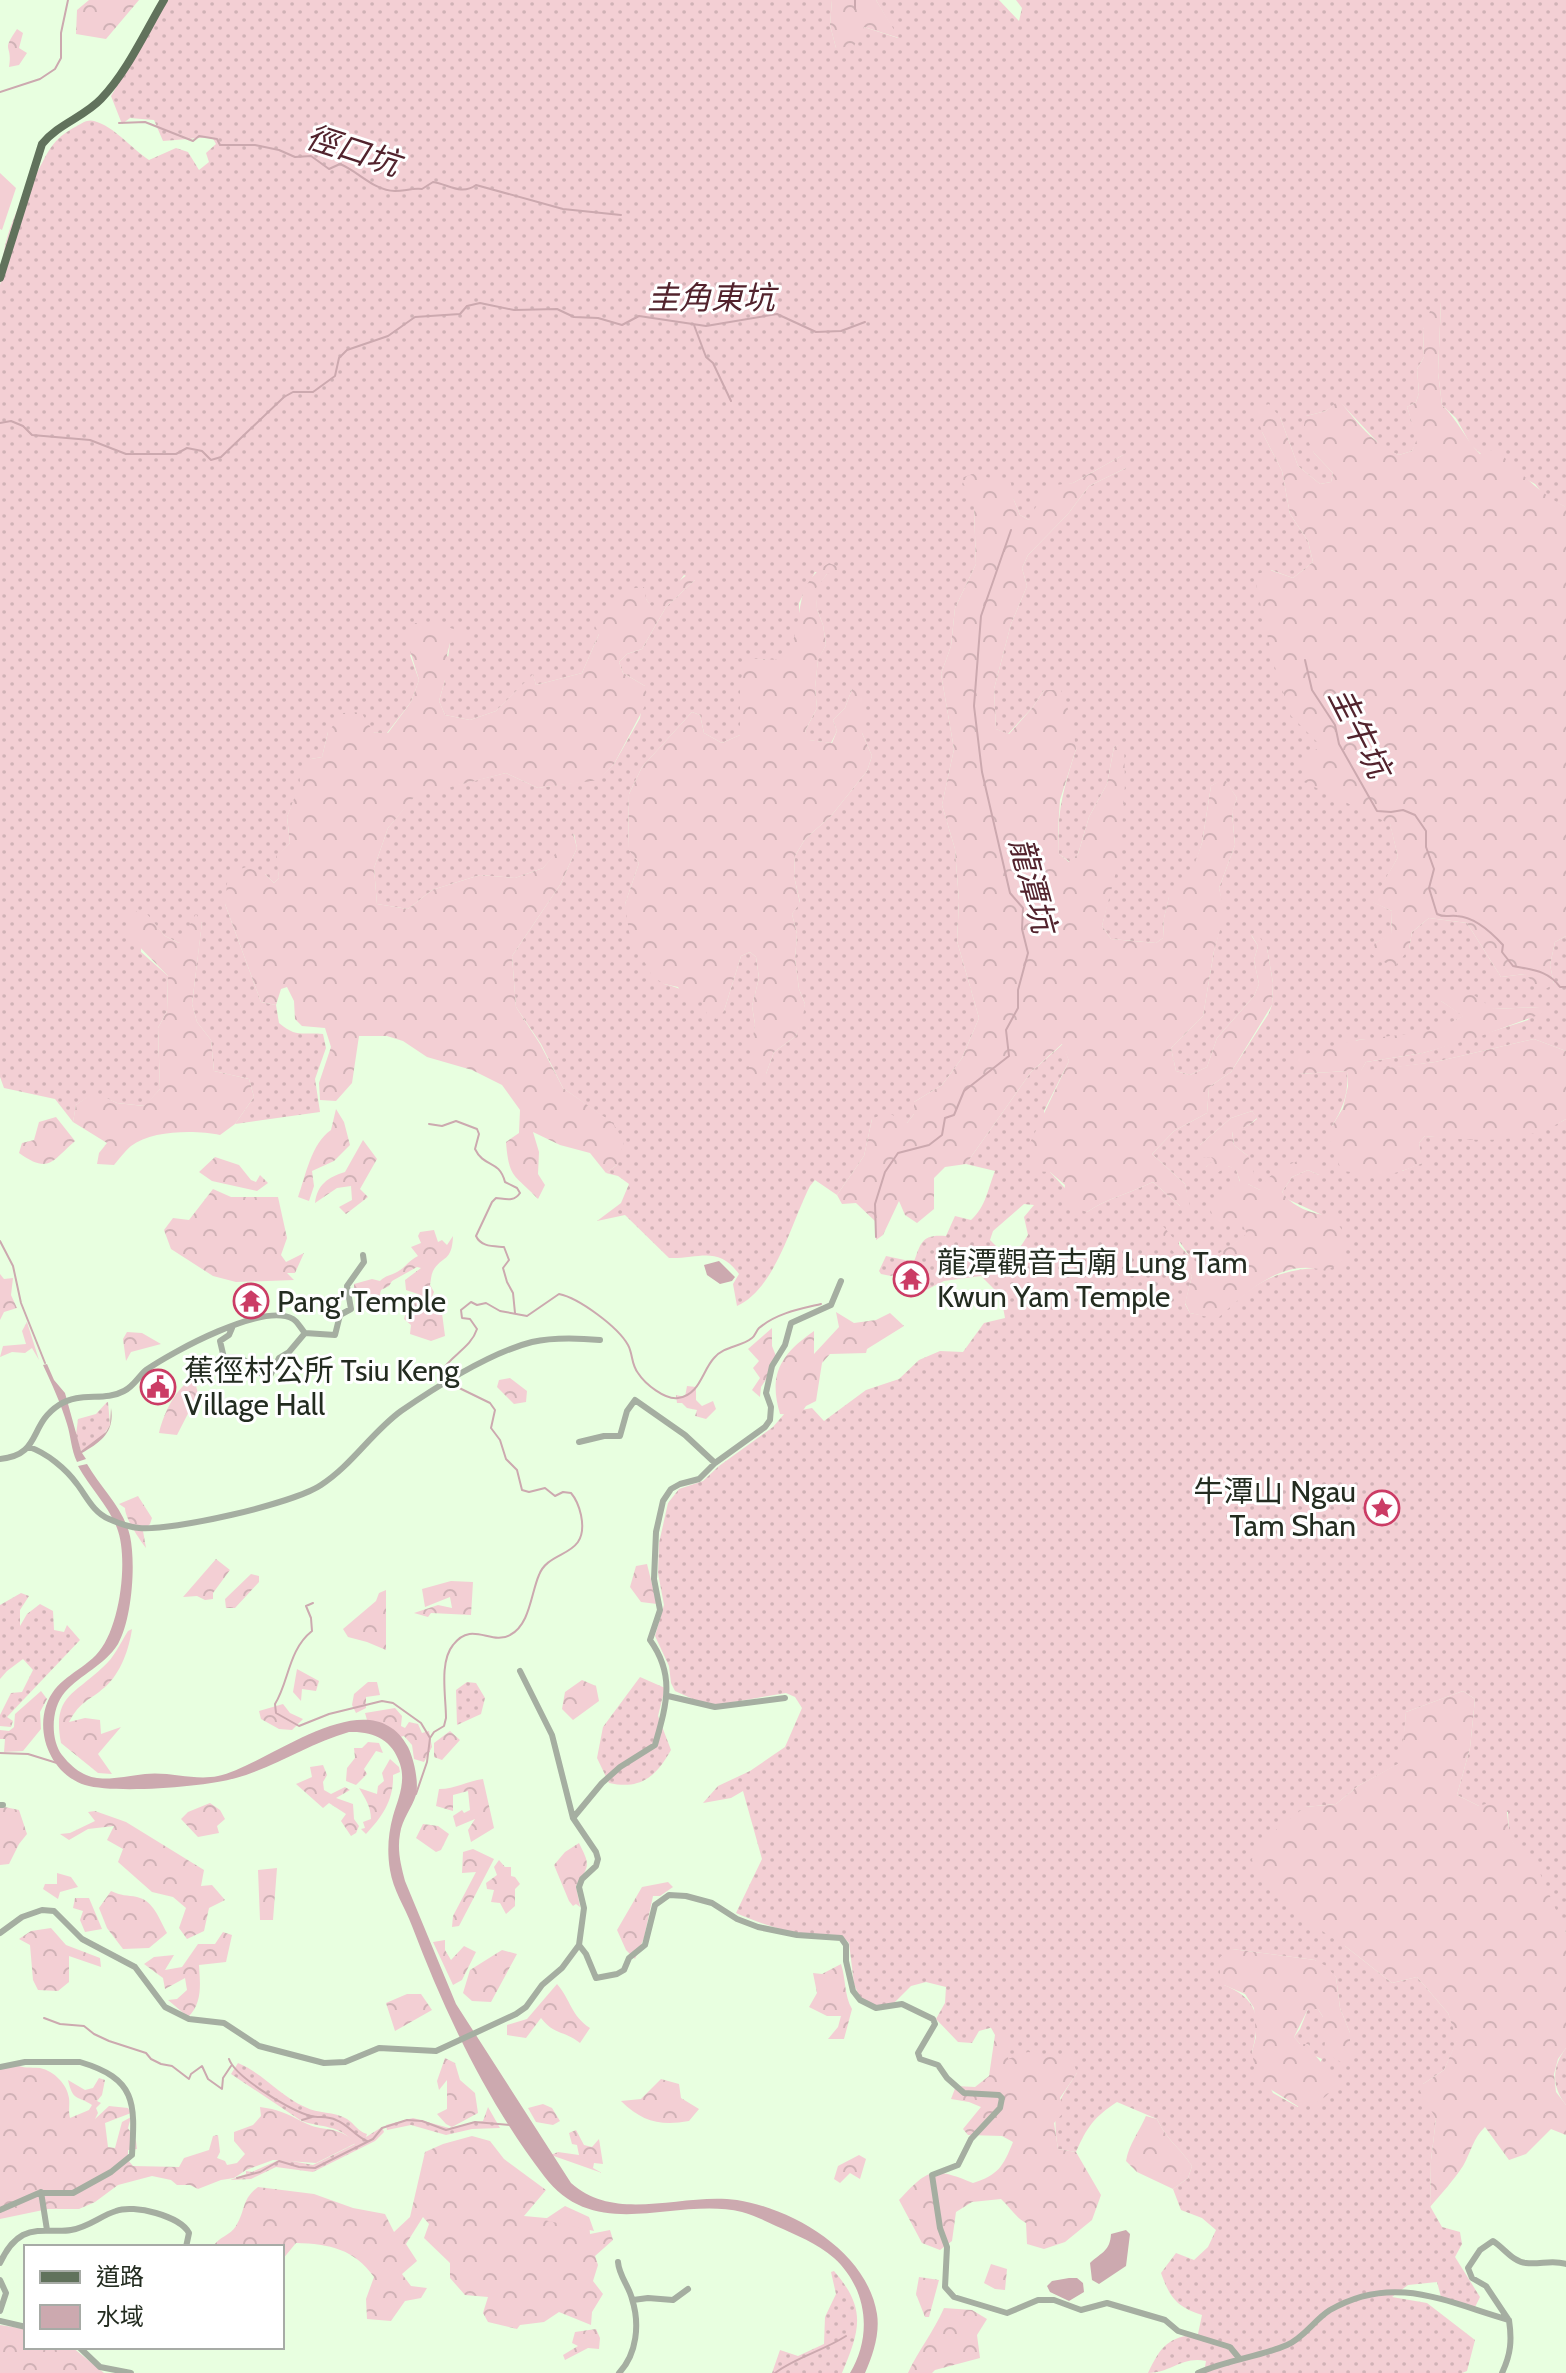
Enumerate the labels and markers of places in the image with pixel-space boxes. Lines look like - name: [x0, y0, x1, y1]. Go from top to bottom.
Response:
- place label: 龍潭觀音古廟 Lung Tam Kwun Yam Temple: [937, 1244, 1248, 1315]
- temple icon: 龍潭觀音古廟 Lung Tam Kwun Yam Temple: [892, 1260, 930, 1298]
- temple icon: Pang' Temple: [232, 1282, 270, 1320]
- place label: Pang' Temple: [277, 1283, 446, 1320]
- place label: 蕉徑村公所 Tsiu Keng Village Hall: [184, 1352, 460, 1423]
- public building icon: 蕉徑村公所 Tsiu Keng Village Hall: [139, 1368, 177, 1406]
- place label: 牛潭山 Ngau Tam Shan: [1194, 1473, 1356, 1544]
- place icon: 牛潭山 Ngau Tam Shan: [1363, 1489, 1401, 1527]

